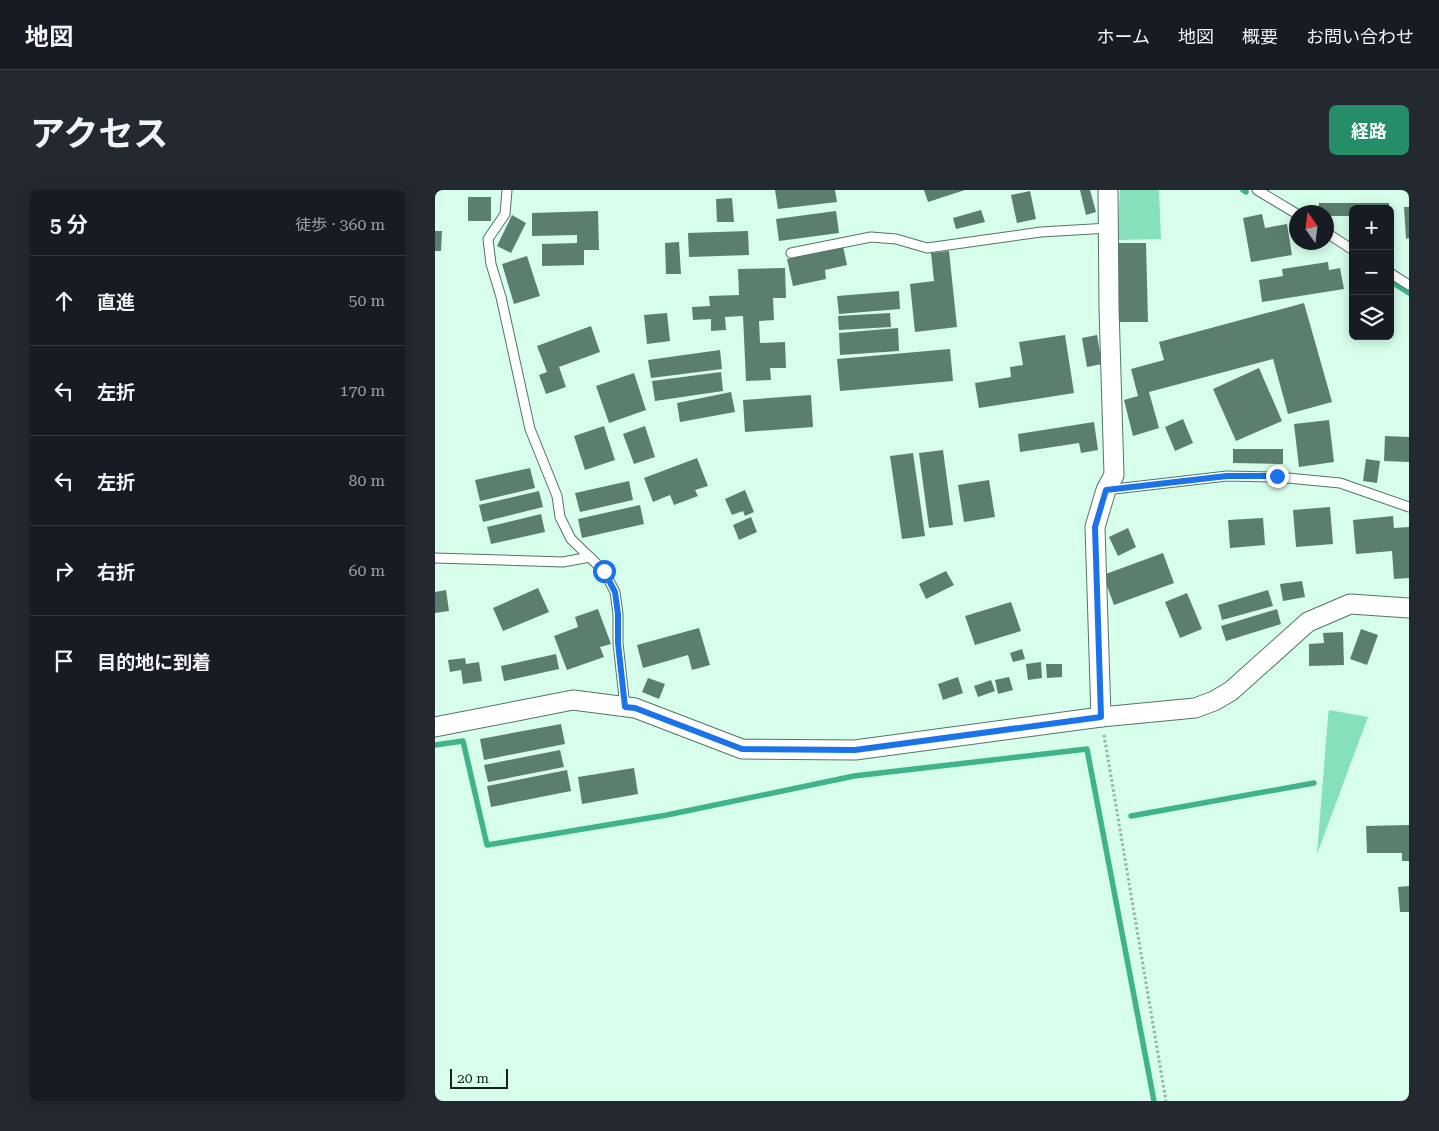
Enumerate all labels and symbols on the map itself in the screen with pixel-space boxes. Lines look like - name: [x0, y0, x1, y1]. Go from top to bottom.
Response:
- north arrow: [1289, 205, 1334, 250]
- route end: [1266, 465, 1289, 488]
- route start: [593, 560, 616, 583]
- scale bar: [450, 1066, 507, 1089]

